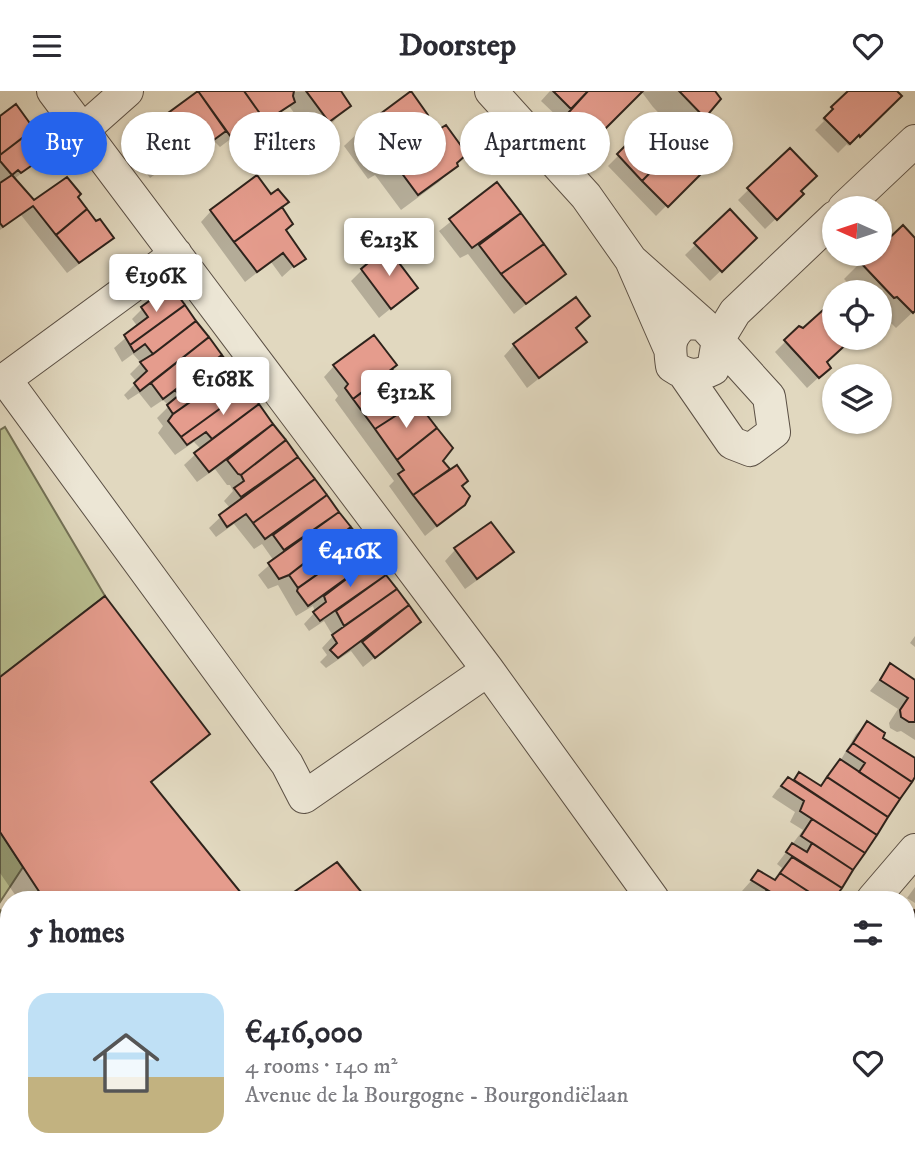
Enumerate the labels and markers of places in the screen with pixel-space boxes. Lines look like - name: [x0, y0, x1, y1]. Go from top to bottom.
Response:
- pin: €213K: [340, 219, 438, 278]
- pin: €196K: [107, 255, 205, 314]
- pin: €168K: [174, 357, 272, 417]
- pin: €312K: [357, 371, 455, 430]
- pin: €416K: [301, 529, 399, 589]

